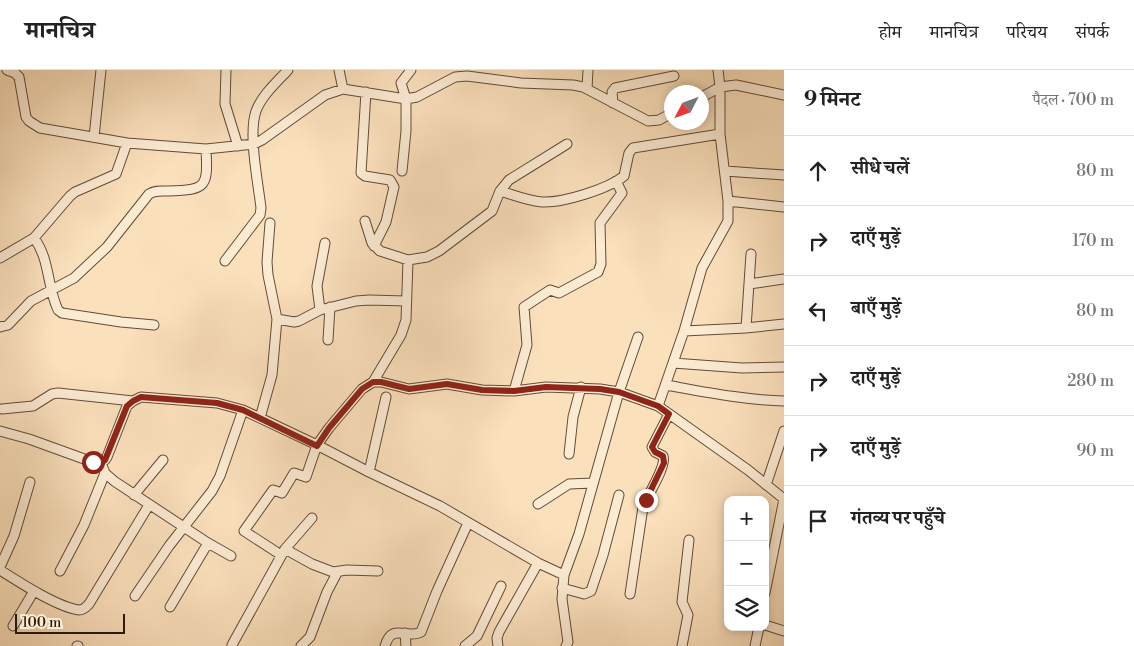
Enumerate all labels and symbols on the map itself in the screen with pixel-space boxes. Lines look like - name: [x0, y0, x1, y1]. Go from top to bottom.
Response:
- north arrow: [664, 85, 709, 130]
- route start: [82, 451, 105, 474]
- route end: [635, 489, 658, 512]
- scale bar: [15, 611, 125, 634]

